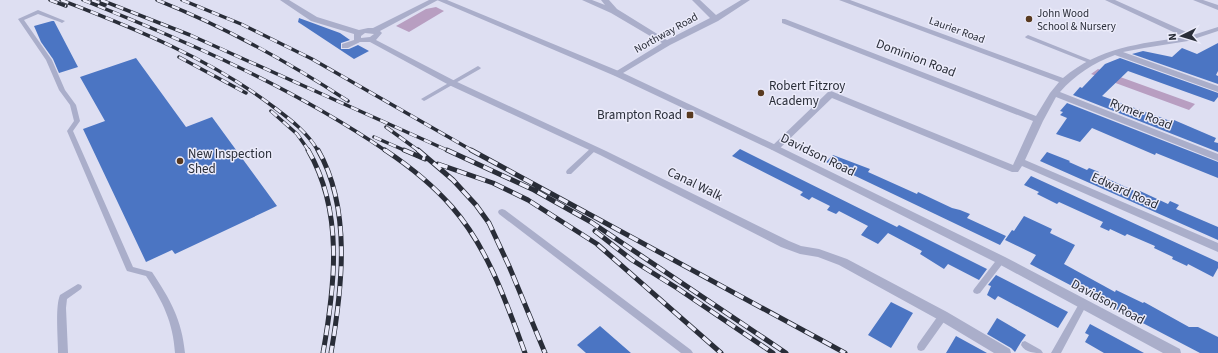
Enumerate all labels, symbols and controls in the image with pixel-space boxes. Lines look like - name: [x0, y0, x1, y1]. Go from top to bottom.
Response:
- place label: John Wood School & Nursery: [1037, 6, 1116, 34]
- street label: Northway Road: [631, 9, 701, 57]
- street label: Laurier Road: [927, 13, 987, 47]
- marker: John Wood School & Nursery: [1024, 14, 1034, 24]
- north arrow: [1162, 16, 1202, 56]
- text: N: [1165, 33, 1180, 41]
- street label: Dominion Road: [874, 35, 958, 81]
- place label: Robert Fitzroy Academy: [769, 77, 845, 110]
- marker: Robert Fitzroy Academy: [756, 88, 766, 98]
- street label: Rymer Road: [1107, 94, 1175, 134]
- place label: Brampton Road: [597, 106, 682, 124]
- marker: Brampton Road: [685, 110, 695, 120]
- street label: Davidson Road: [778, 129, 858, 181]
- place label: New Inspection Shed: [188, 145, 272, 178]
- marker: New Inspection Shed: [175, 156, 185, 166]
- street label: Canal Walk: [664, 163, 726, 205]
- street label: Edward Road: [1089, 168, 1161, 214]
- street label: Davidson Road: [1068, 275, 1148, 329]

